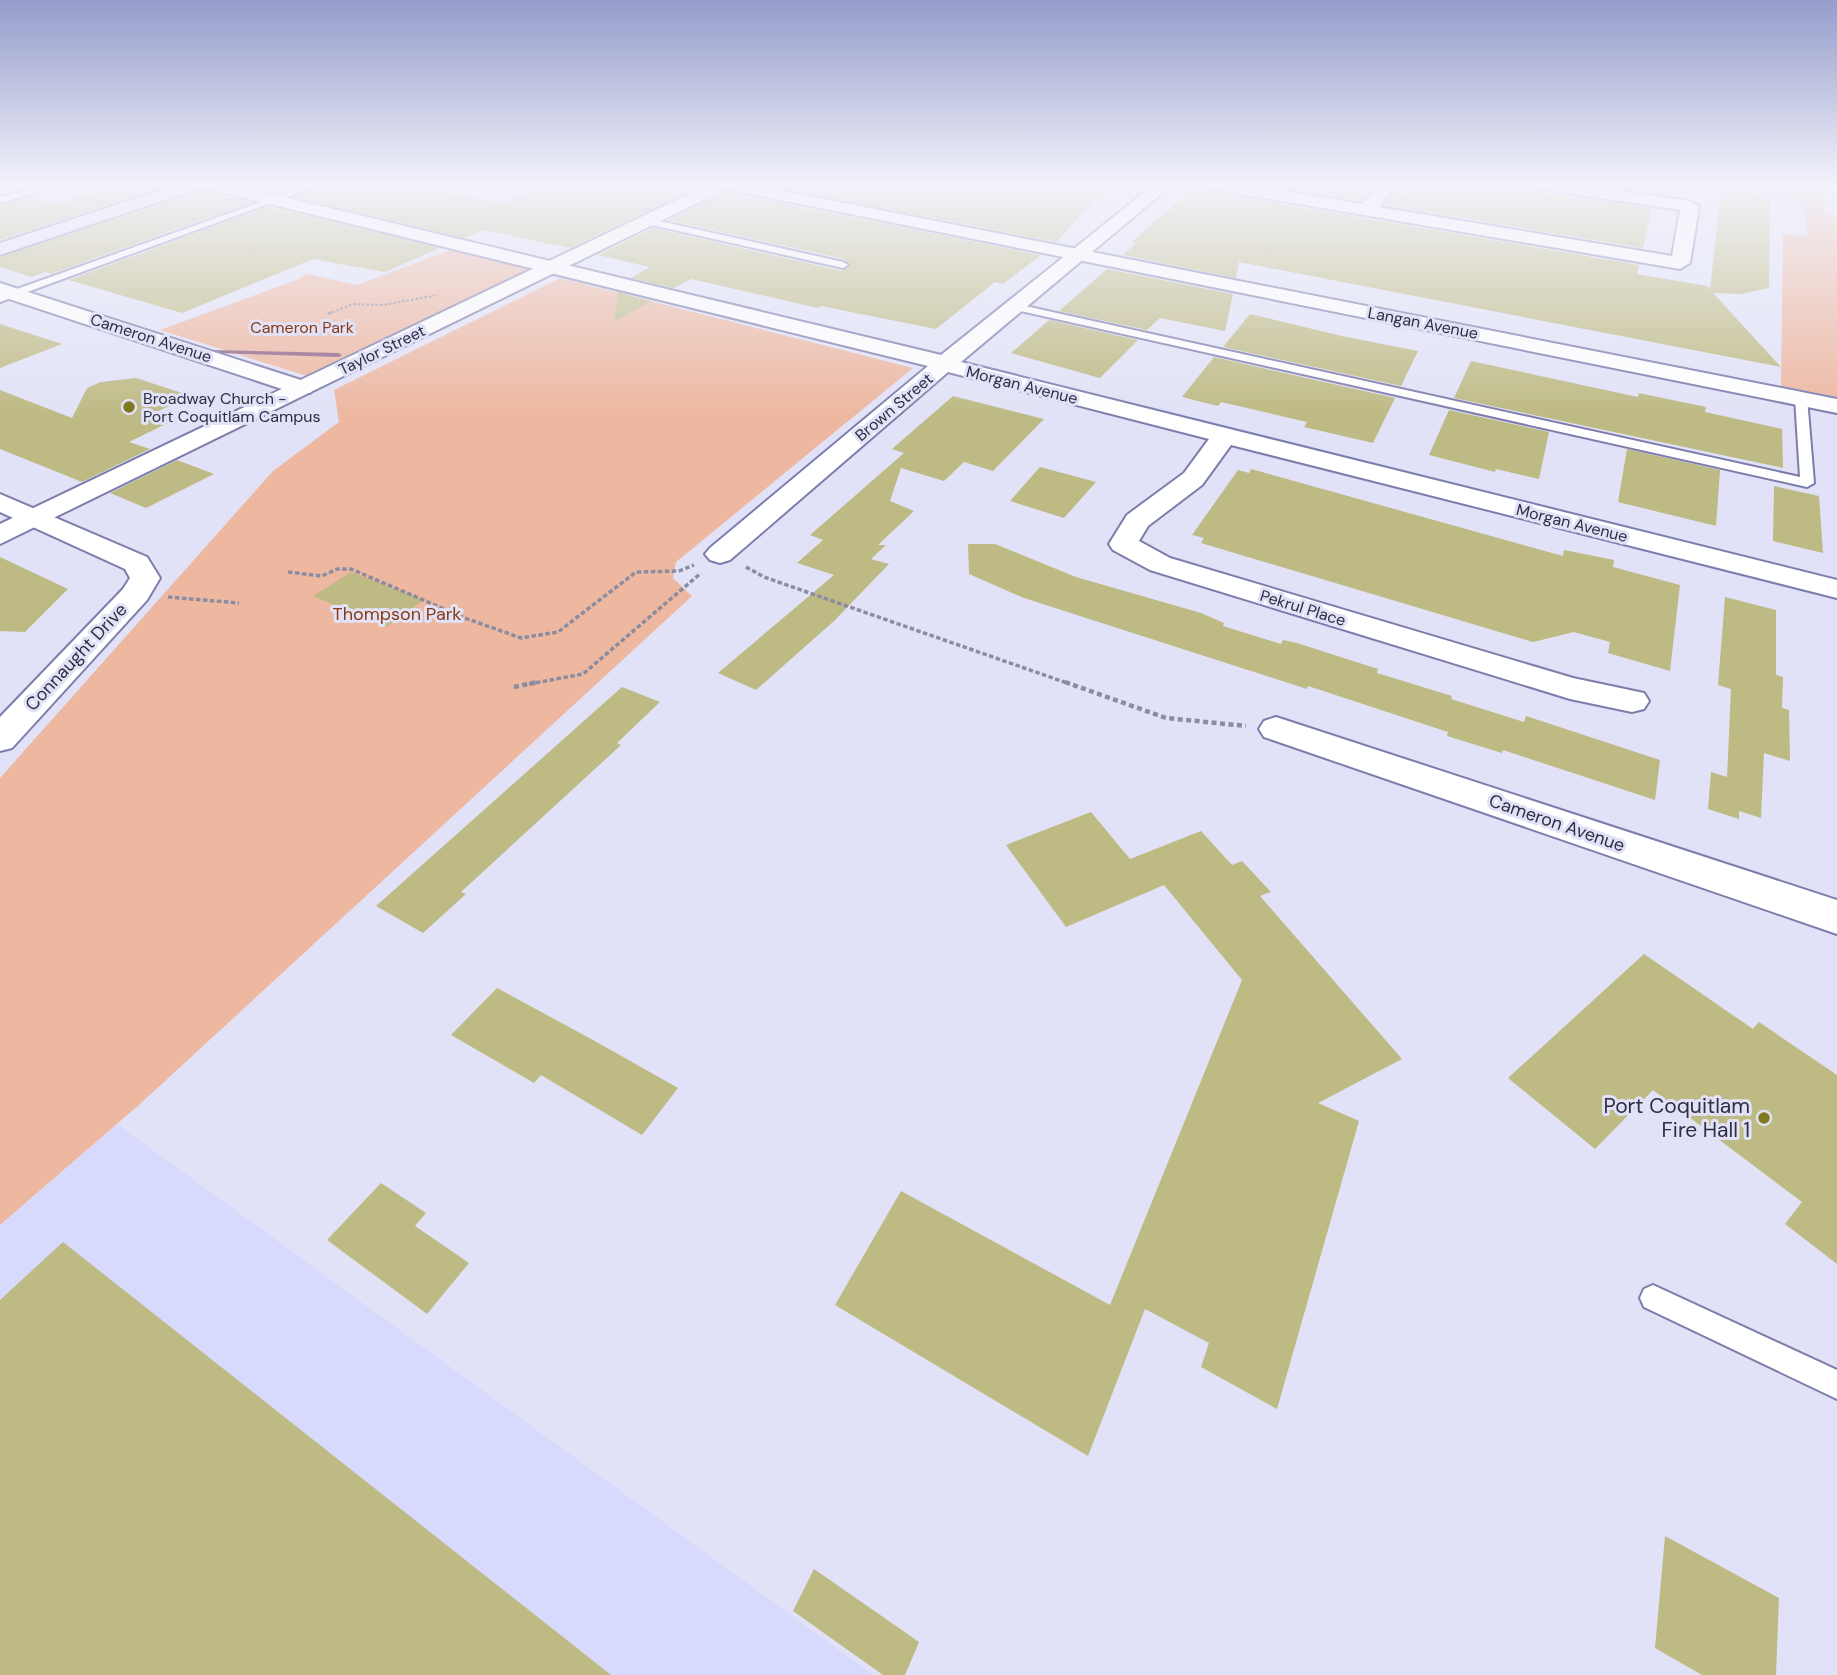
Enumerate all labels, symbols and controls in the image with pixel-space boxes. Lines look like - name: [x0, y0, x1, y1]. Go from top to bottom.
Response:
- street label: Langan Avenue: [1366, 302, 1480, 344]
- street label: Cameron Avenue: [88, 308, 214, 368]
- park label: Cameron Park: [250, 317, 354, 338]
- street label: Taylor Street: [335, 320, 429, 380]
- street label: Morgan Avenue: [964, 361, 1080, 409]
- street label: Brown Street: [851, 368, 937, 446]
- place label: Broadway Church - Port Coquitlam Campus: [143, 388, 320, 427]
- marker: Broadway Church - Port Coquitlam Campus: [121, 399, 137, 415]
- street label: Morgan Avenue: [1514, 499, 1630, 547]
- street label: Pekrul Place: [1258, 585, 1348, 631]
- street label: Connaught Drive: [20, 598, 132, 716]
- park label: Thompson Park: [333, 602, 461, 626]
- street label: Cameron Avenue: [1486, 788, 1628, 858]
- place label: Port Coquitlam Fire Hall 1: [1604, 1092, 1750, 1144]
- marker: Port Coquitlam Fire Hall 1: [1756, 1110, 1772, 1126]

